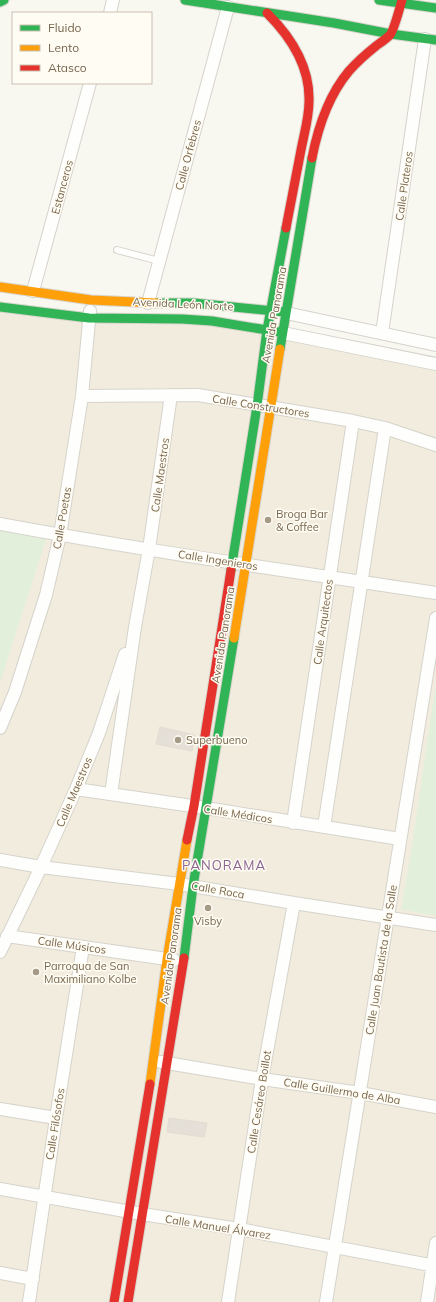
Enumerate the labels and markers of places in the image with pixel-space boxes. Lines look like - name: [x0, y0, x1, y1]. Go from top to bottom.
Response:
- place label: Broga Bar & Coffee: [276, 507, 328, 534]
- marker: Broga Bar & Coffee: [263, 515, 273, 525]
- place label: Superbueno: [186, 733, 247, 747]
- marker: Superbueno: [173, 735, 183, 745]
- marker: Visby: [203, 903, 213, 913]
- place label: Visby: [194, 914, 222, 928]
- place label: Parroqua de San Maximiliano Kolbe: [44, 959, 137, 986]
- marker: Parroqua de San Maximiliano Kolbe: [31, 967, 41, 977]

